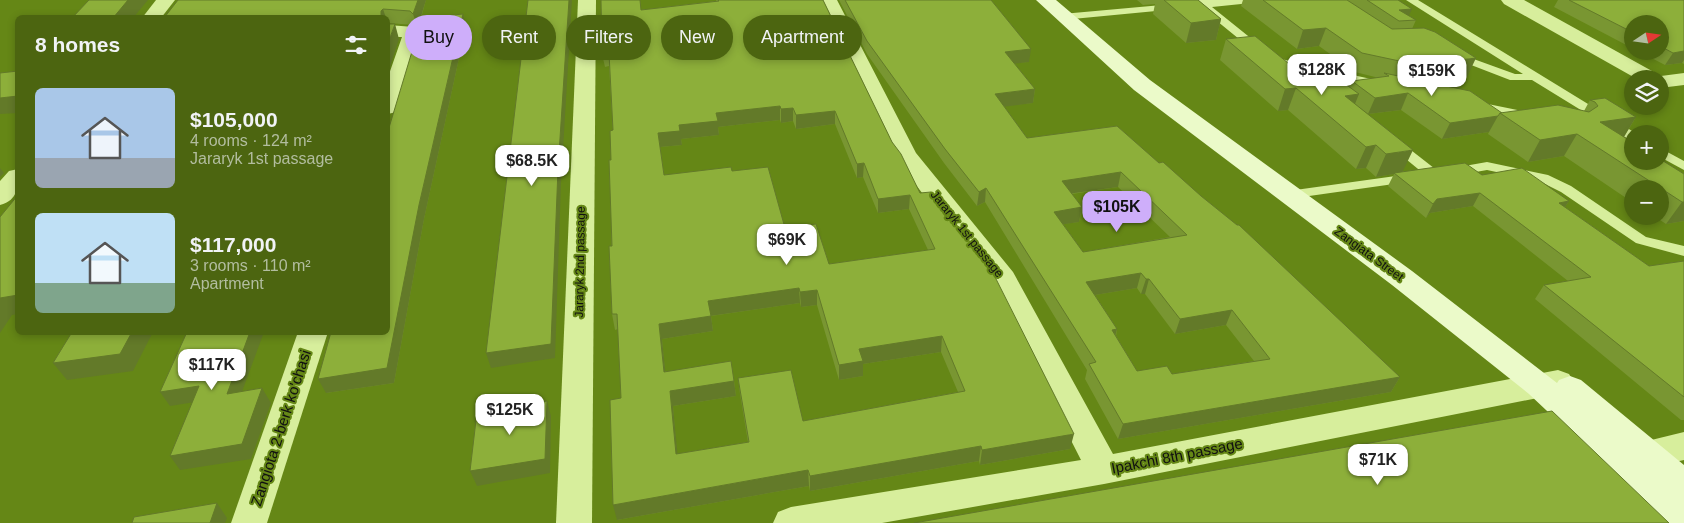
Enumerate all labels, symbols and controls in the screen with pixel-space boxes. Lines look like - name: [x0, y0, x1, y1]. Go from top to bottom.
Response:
- chip: Buy: [405, 15, 472, 60]
- chip: Rent: [482, 15, 556, 60]
- chip: Filters: [566, 15, 651, 60]
- chip: New: [661, 15, 733, 60]
- chip: Apartment: [743, 15, 862, 60]
- north arrow: [1624, 15, 1669, 60]
- map controls: [1624, 15, 1669, 225]
- icon: filters: [342, 31, 370, 59]
- text: 8 homes: [35, 33, 120, 56]
- pin: $128K: [1287, 54, 1357, 96]
- pin: $159K: [1397, 54, 1467, 97]
- text: $128K: [1298, 61, 1346, 78]
- text: $159K: [1408, 62, 1456, 79]
- button: layers: [1624, 70, 1669, 115]
- icon: home: [75, 108, 135, 168]
- text: $105,000: [190, 108, 278, 131]
- button: +: [1624, 125, 1669, 170]
- text: 4 rooms · 124 m²: [190, 132, 312, 149]
- pin: $68.5K: [491, 144, 573, 187]
- text: Jararyk 1st passage: [190, 150, 333, 167]
- text: $68.5K: [506, 152, 558, 169]
- button: −: [1624, 180, 1669, 225]
- street label: Jararyk 1st passage: [928, 188, 1006, 280]
- pin: $105K: [1082, 190, 1152, 233]
- text: $105K: [1093, 198, 1141, 215]
- street label: Jararyk 2nd passage: [572, 206, 588, 318]
- pin: $69K: [757, 224, 817, 266]
- street label: Zangiata Street: [1332, 224, 1407, 284]
- text: $69K: [768, 231, 806, 248]
- icon: home: [75, 233, 135, 293]
- text: $117,000: [190, 233, 276, 256]
- text: 3 rooms · 110 m²: [190, 257, 311, 274]
- text: Apartment: [190, 275, 264, 292]
- pin: $117K: [177, 348, 247, 391]
- street label: Zangiota 2-berk ko'chasi: [247, 348, 314, 508]
- text: $117K: [189, 356, 235, 373]
- pin: $125K: [475, 394, 545, 436]
- text: $125K: [486, 401, 534, 418]
- street label: Ipakchi 8th passage: [1110, 434, 1244, 477]
- pin: $71K: [1348, 444, 1408, 486]
- text: $71K: [1359, 451, 1397, 468]

